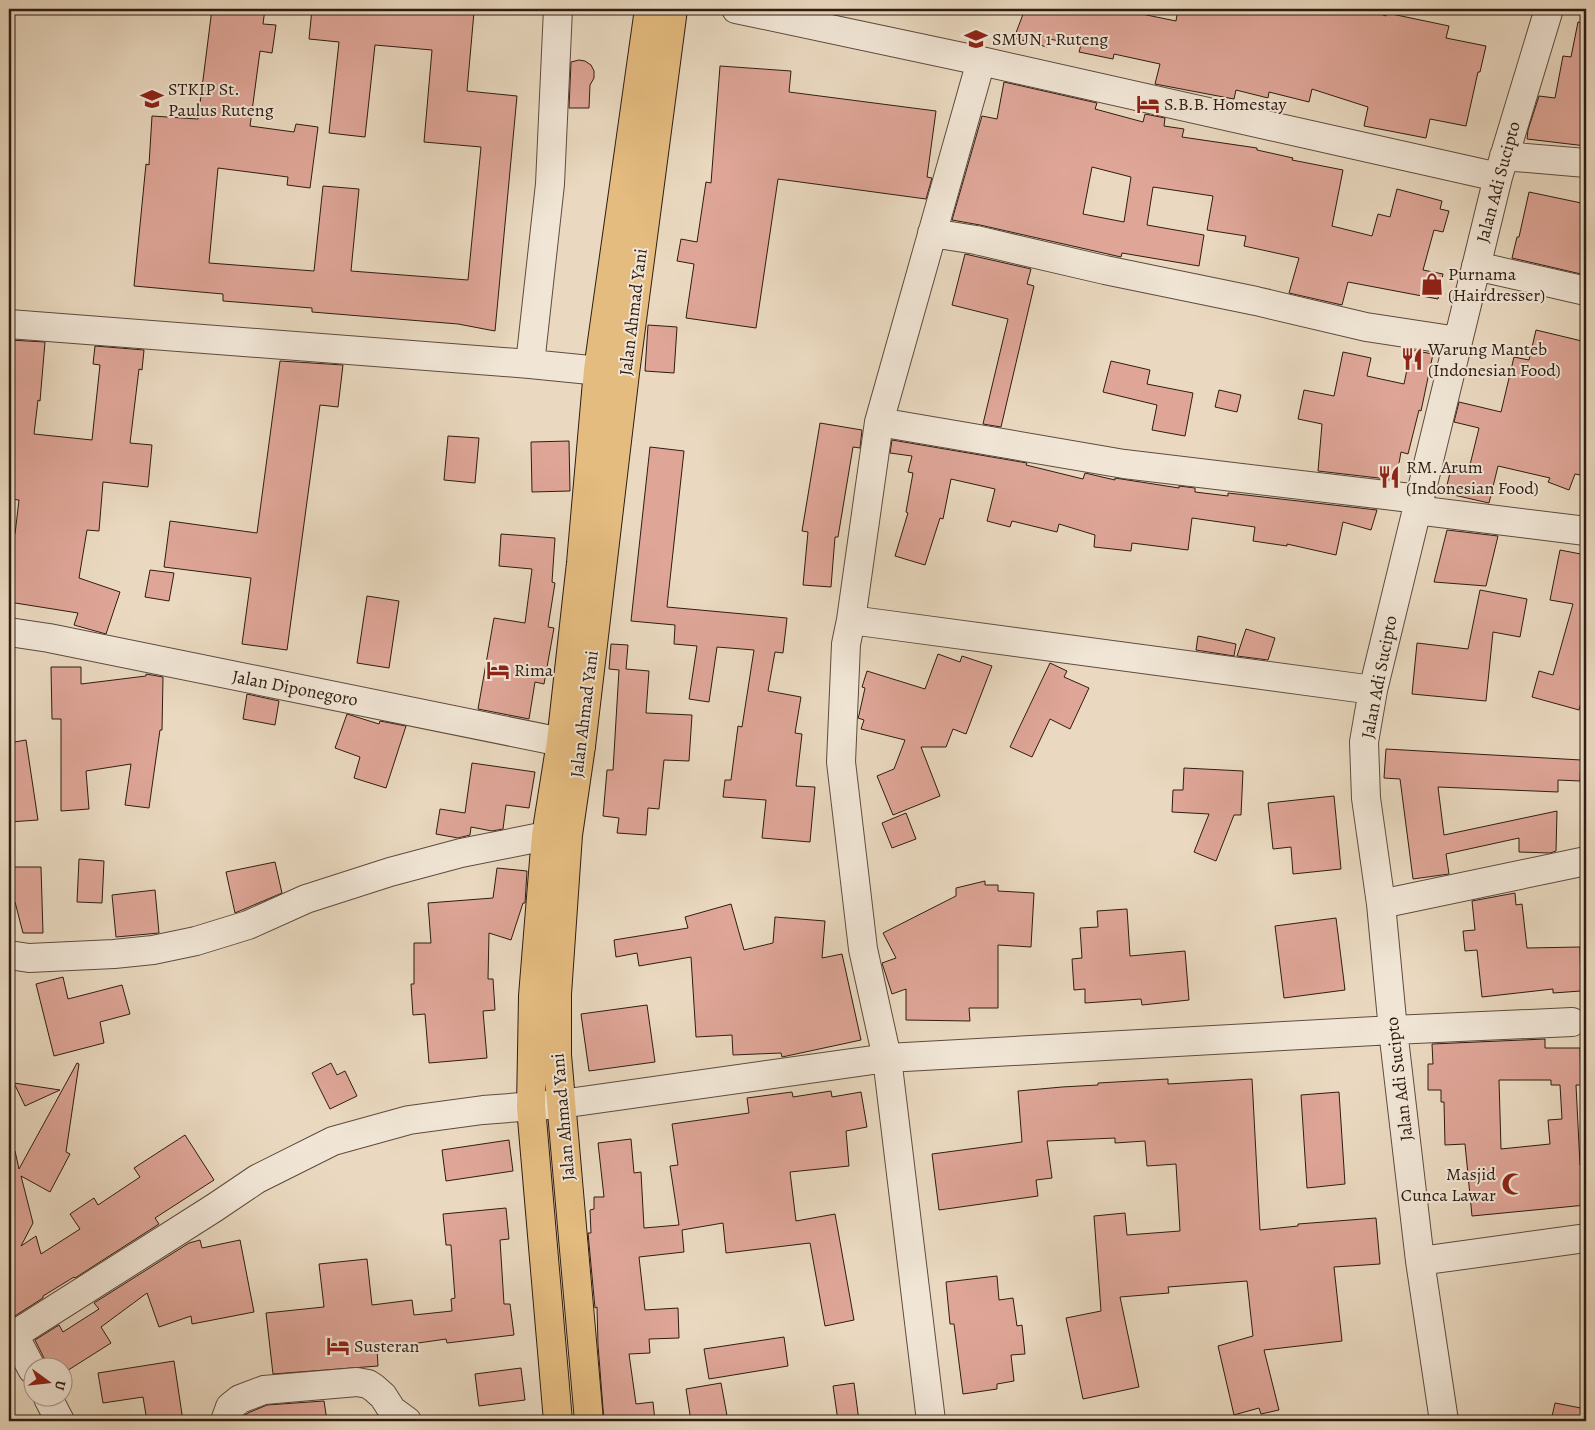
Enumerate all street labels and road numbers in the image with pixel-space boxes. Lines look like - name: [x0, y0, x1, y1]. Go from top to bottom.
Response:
- street label: Jalan Adi Sucipto: [1470, 119, 1526, 245]
- street label: Jalan Ahmad Yani: [613, 247, 653, 377]
- street label: Jalan Adi Sucipto: [1355, 613, 1403, 741]
- street label: Jalan Ahmad Yani: [564, 649, 604, 779]
- street label: Jalan Diponegoro: [230, 664, 360, 712]
- street label: Jalan Adi Sucipto: [1379, 1016, 1419, 1142]
- street label: Jalan Ahmad Yani: [545, 1052, 581, 1182]

